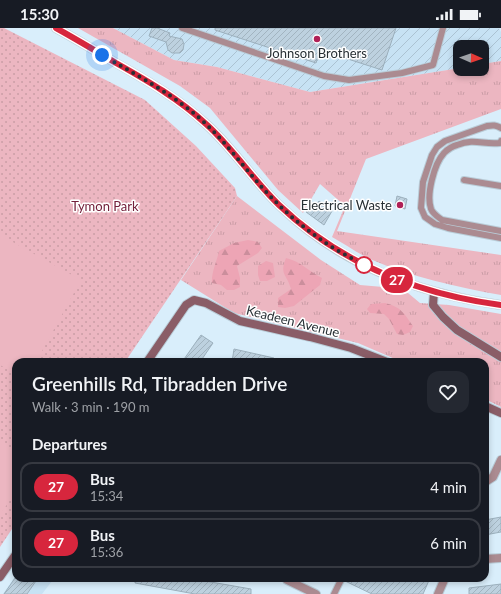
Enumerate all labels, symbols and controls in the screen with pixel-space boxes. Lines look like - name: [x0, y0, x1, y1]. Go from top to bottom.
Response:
- text: 15:30: [20, 5, 59, 23]
- marker: Johnson Brothers: [312, 34, 322, 44]
- north arrow: [453, 40, 489, 76]
- map controls: [453, 40, 489, 76]
- your location: [92, 45, 112, 65]
- place label: Johnson Brothers: [267, 45, 367, 61]
- place label: Electrical Waste: [301, 197, 392, 213]
- park label: Tymon Park: [71, 198, 139, 214]
- marker: Electrical Waste: [395, 200, 405, 210]
- unlabelled marker: [355, 256, 373, 274]
- line badge: 27: [379, 267, 415, 293]
- text: 27: [389, 271, 405, 288]
- street label: Keadeen Avenue: [245, 302, 341, 340]
- button: heart: [427, 371, 469, 413]
- text: Greenhills Rd, Tibradden Drive: [32, 372, 287, 395]
- text: Walk · 3 min · 190 m: [32, 399, 150, 415]
- text: Departures: [32, 435, 107, 453]
- text: Bus: [90, 470, 115, 488]
- text: 27: [48, 478, 64, 495]
- text: 4 min: [430, 478, 467, 496]
- text: 15:34: [90, 488, 123, 504]
- text: Bus: [90, 526, 115, 544]
- text: 27: [48, 534, 64, 551]
- text: 6 min: [430, 534, 467, 552]
- text: 15:36: [90, 544, 123, 560]

